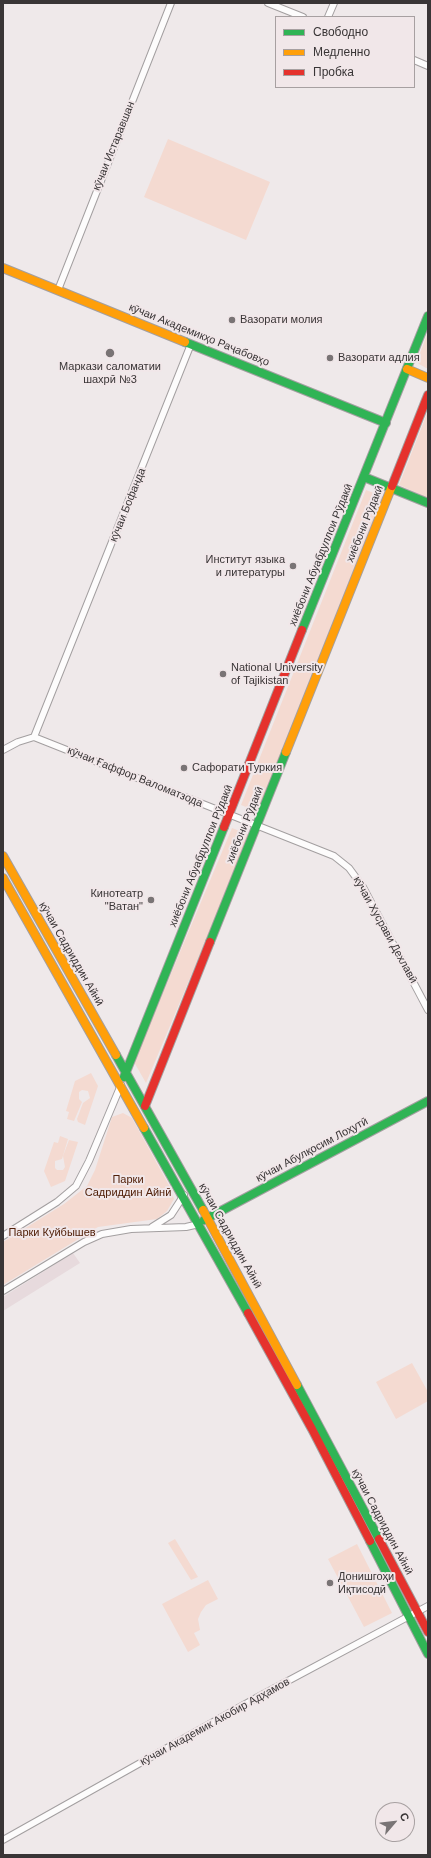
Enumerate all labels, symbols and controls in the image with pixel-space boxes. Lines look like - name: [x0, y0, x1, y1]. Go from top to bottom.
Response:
- legend: [275, 16, 415, 88]
- text: Свободно: [313, 25, 368, 39]
- text: Медленно: [313, 45, 370, 59]
- text: Пробка: [313, 65, 354, 79]
- street label: кӯчаи Истаравшан: [90, 100, 138, 192]
- street label: кӯчаи Академикҳо Раҷабовҳо: [127, 301, 271, 369]
- place label: Вазорати молия: [240, 313, 323, 327]
- marker: Вазорати молия: [227, 315, 237, 325]
- marker: Маркази саломатии шахрӣ №3: [104, 347, 116, 359]
- place label: Вазорати адлия: [338, 351, 420, 365]
- marker: Вазорати адлия: [325, 353, 335, 363]
- place label: Маркази саломатии шахрӣ №3: [59, 360, 161, 386]
- street label: кӯчаи Бофанда: [107, 466, 149, 544]
- street label: хиёбони Абуабдуллои Рӯдакӣ: [286, 482, 356, 628]
- street label: хиёбони Рӯдакӣ: [344, 484, 386, 564]
- place label: Институт языка и литературы: [206, 553, 285, 579]
- marker: Институт языка и литературы: [288, 561, 298, 571]
- place label: National University of Tajikistan: [231, 661, 323, 687]
- marker: National University of Tajikistan: [218, 669, 228, 679]
- street label: кӯчаи Ғаффор Валоматзода: [65, 744, 205, 810]
- place label: Сафорати Туркия: [192, 761, 282, 775]
- marker: Сафорати Туркия: [179, 763, 189, 773]
- street label: хиёбони Абуабдуллои Рӯдакӣ: [166, 783, 236, 929]
- street label: хиёбони Рӯдакӣ: [224, 785, 266, 865]
- street label: кӯчаи Хусрави Дехлавӣ: [350, 874, 420, 986]
- place label: Кинотеатр "Ватан": [90, 887, 143, 913]
- marker: Кинотеатр "Ватан": [146, 895, 156, 905]
- street label: кӯчаи Садриддин Айнӣ: [36, 900, 106, 1008]
- street label: кӯчаи Абулқосим Лоҳутӣ: [254, 1115, 370, 1185]
- park label: Парки Садриддин Айнӣ: [85, 1173, 171, 1199]
- street label: кӯчаи Садриддин Айнӣ: [196, 1181, 264, 1291]
- park label: Парки Куйбышев: [8, 1226, 96, 1240]
- street label: кӯчаи Садриддин Айнӣ: [348, 1467, 416, 1577]
- place label: Донишгоҳи Иқтисодӣ: [338, 1570, 394, 1596]
- marker: Донишгоҳи Иқтисодӣ: [325, 1578, 335, 1588]
- street label: кӯчаи Академик Акобир Адҳамов: [138, 1675, 292, 1769]
- north arrow: [375, 1802, 415, 1842]
- text: С: [398, 1811, 412, 1823]

